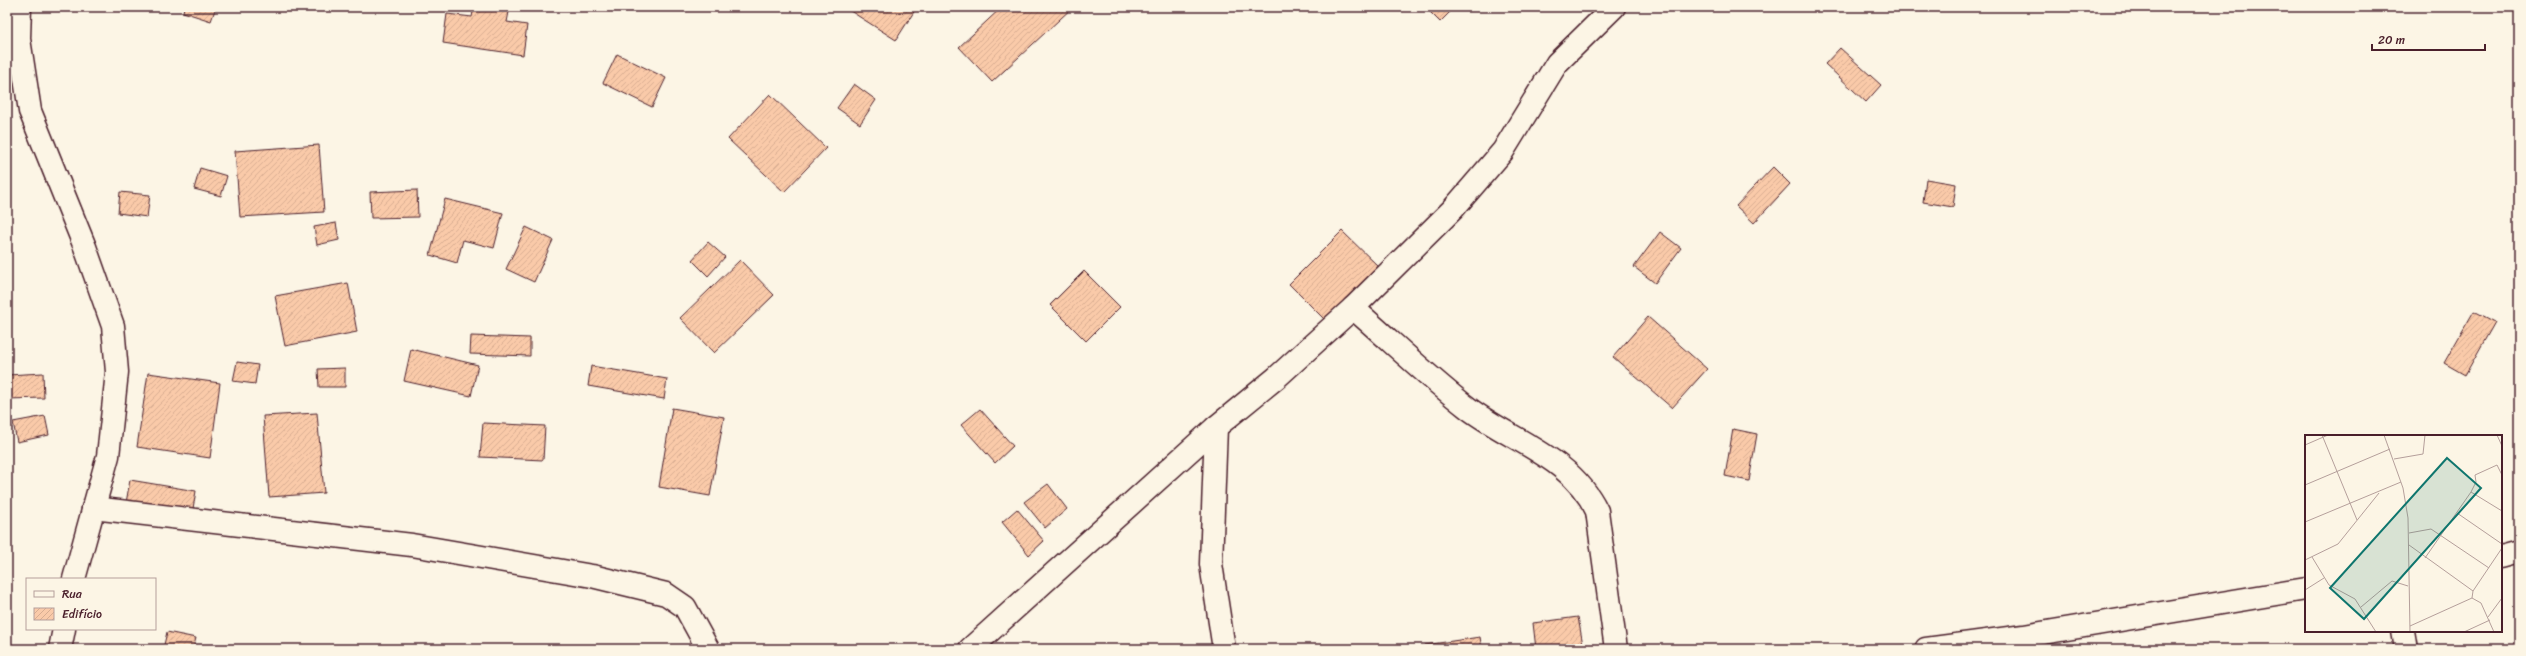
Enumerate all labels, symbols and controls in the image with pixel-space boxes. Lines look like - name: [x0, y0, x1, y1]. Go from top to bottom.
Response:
- scale bar: [2372, 26, 2485, 52]
- text: 20 m: [2378, 29, 2405, 51]
- inset map: [2305, 435, 2502, 632]
- legend: [26, 578, 156, 630]
- text: Rua: [62, 583, 83, 605]
- text: Edifício: [62, 603, 102, 625]

